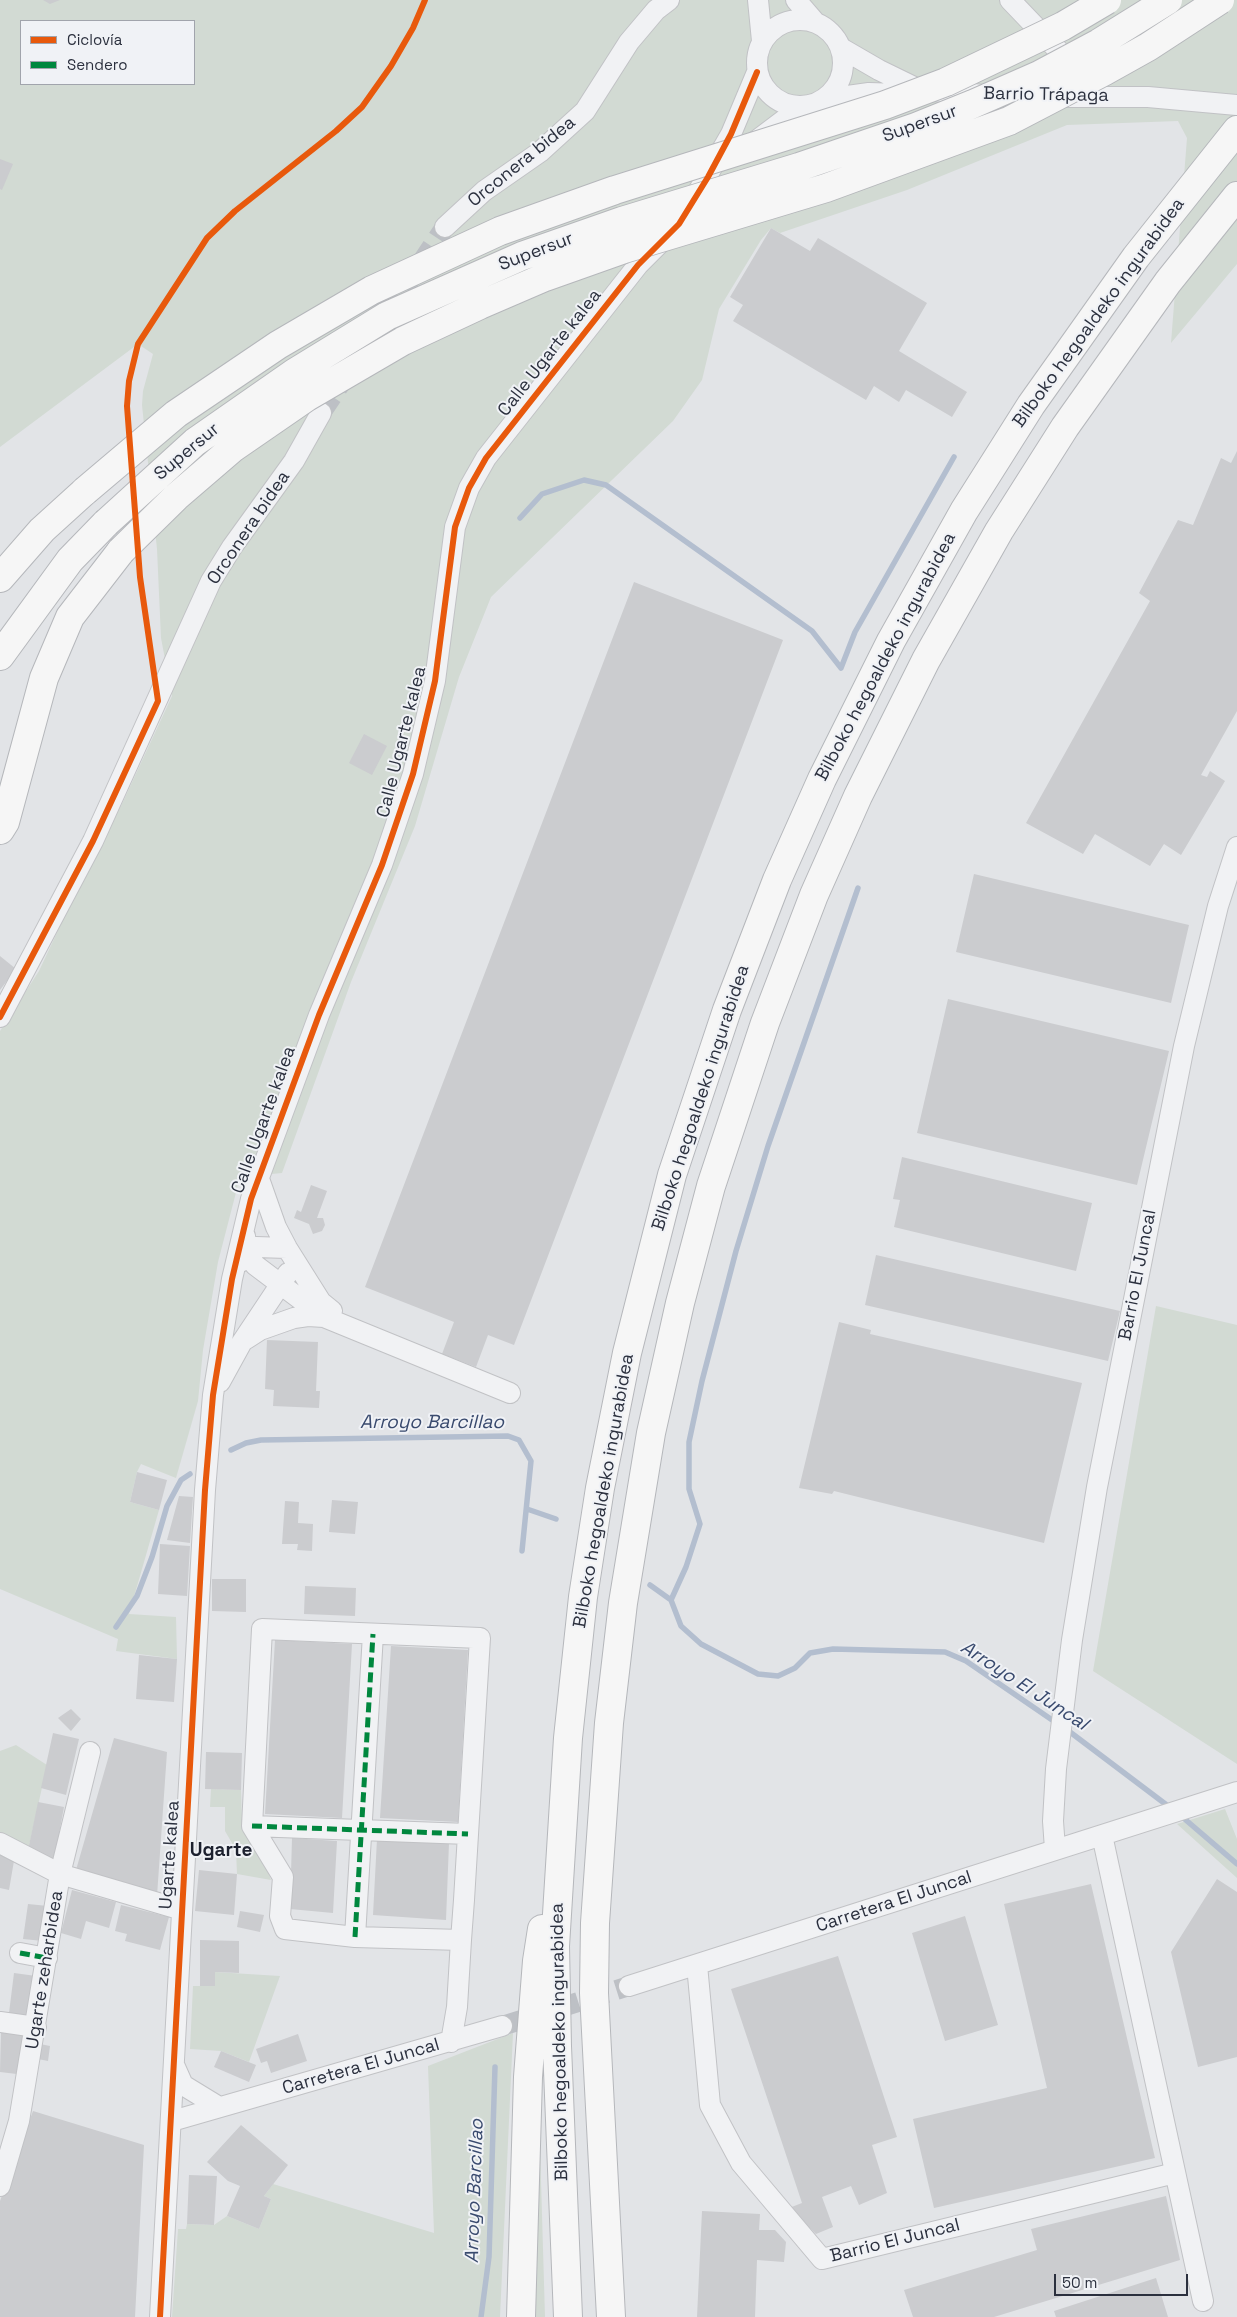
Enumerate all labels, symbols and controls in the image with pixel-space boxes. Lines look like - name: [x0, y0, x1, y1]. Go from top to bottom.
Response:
- legend: [20, 20, 195, 85]
- text: Ciclovía: [67, 30, 122, 49]
- text: Sendero: [67, 55, 127, 74]
- street label: Barrio Trápaga: [983, 83, 1109, 107]
- street label: Supersur: [880, 100, 960, 148]
- street label: Orconera bidea: [464, 112, 580, 212]
- street label: Bilboko hegoaldeko ingurabidea: [1009, 194, 1189, 432]
- street label: Supersur: [496, 228, 576, 276]
- street label: Calle Ugarte kalea: [494, 285, 606, 421]
- street label: Supersur: [150, 419, 224, 485]
- street label: Orconera bidea: [203, 467, 295, 589]
- street label: Bilboko hegoaldeko ingurabidea: [811, 529, 961, 785]
- street label: Calle Ugarte kalea: [373, 664, 431, 820]
- street label: Bilboko hegoaldeko ingurabidea: [648, 962, 754, 1234]
- street label: Calle Ugarte kalea: [227, 1043, 301, 1197]
- street label: Barrio El Juncal: [1115, 1208, 1161, 1342]
- street label: Bilboko hegoaldeko ingurabidea: [569, 1352, 639, 1630]
- water label: Arroyo Barcillao: [360, 1412, 504, 1434]
- water label: Arroyo El Juncal: [956, 1636, 1092, 1736]
- street label: Ugarte kalea: [155, 1800, 185, 1910]
- district label: Ugarte: [190, 1840, 252, 1862]
- street label: Carretera El Juncal: [813, 1867, 975, 1937]
- street label: Ugarte zeharbidea: [22, 1889, 68, 2051]
- street label: Bilboko hegoaldeko ingurabidea: [547, 1903, 573, 2181]
- street label: Carretera El Juncal: [280, 2034, 442, 2100]
- water label: Arroyo Barcillao: [461, 2119, 489, 2263]
- street label: Barrio El Juncal: [828, 2214, 962, 2268]
- scale bar: [1057, 2264, 1191, 2296]
- text: 50 m: [1062, 2273, 1097, 2292]

